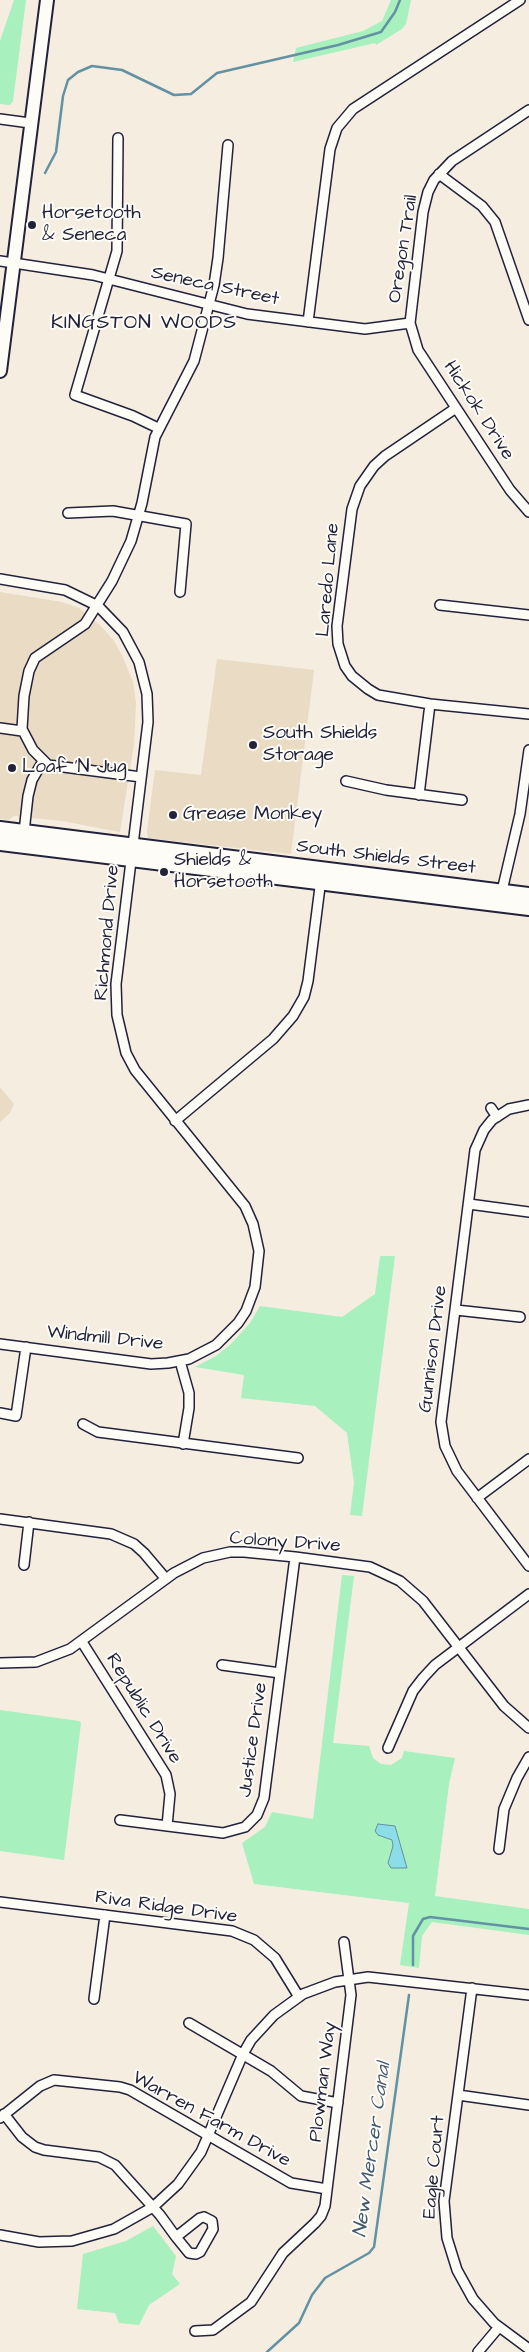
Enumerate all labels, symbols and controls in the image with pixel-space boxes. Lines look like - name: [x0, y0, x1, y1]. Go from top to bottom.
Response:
- street label: Oregon Trail: [384, 193, 424, 305]
- place label: Horsetooth & Seneca: [42, 203, 141, 247]
- marker: Horsetooth & Seneca: [26, 219, 38, 231]
- street label: Seneca Street: [149, 262, 281, 312]
- district label: KINGSTON WOODS: [49, 312, 239, 336]
- street label: Hickok Drive: [437, 357, 519, 465]
- street label: Laredo Lane: [313, 522, 345, 638]
- place label: South Shields Storage: [263, 723, 377, 767]
- marker: South Shields Storage: [247, 739, 259, 751]
- place label: Loaf 'N Jug: [22, 757, 126, 779]
- marker: Loaf 'N Jug: [6, 762, 18, 774]
- place label: Grease Monkey: [183, 804, 322, 826]
- marker: Grease Monkey: [167, 809, 179, 821]
- street label: South Shields Street: [295, 836, 477, 880]
- place label: Shields & Horsetooth: [174, 850, 273, 894]
- street label: Richmond Drive: [91, 864, 125, 1002]
- marker: Shields & Horsetooth: [158, 866, 170, 878]
- street label: Gunnison Drive: [415, 1284, 453, 1414]
- street label: Windmill Drive: [46, 1322, 164, 1356]
- street label: Colony Drive: [229, 1528, 341, 1558]
- street label: Republic Drive: [100, 1650, 186, 1768]
- street label: Justice Drive: [235, 1681, 273, 1799]
- street label: Riva Ridge Drive: [94, 1887, 238, 1929]
- street label: Plowman Way: [305, 2021, 343, 2143]
- water label: New Mercer Canal: [349, 2061, 397, 2239]
- street label: Warren Farm Drive: [128, 2067, 294, 2173]
- street label: Eagle Court: [419, 2114, 451, 2220]

